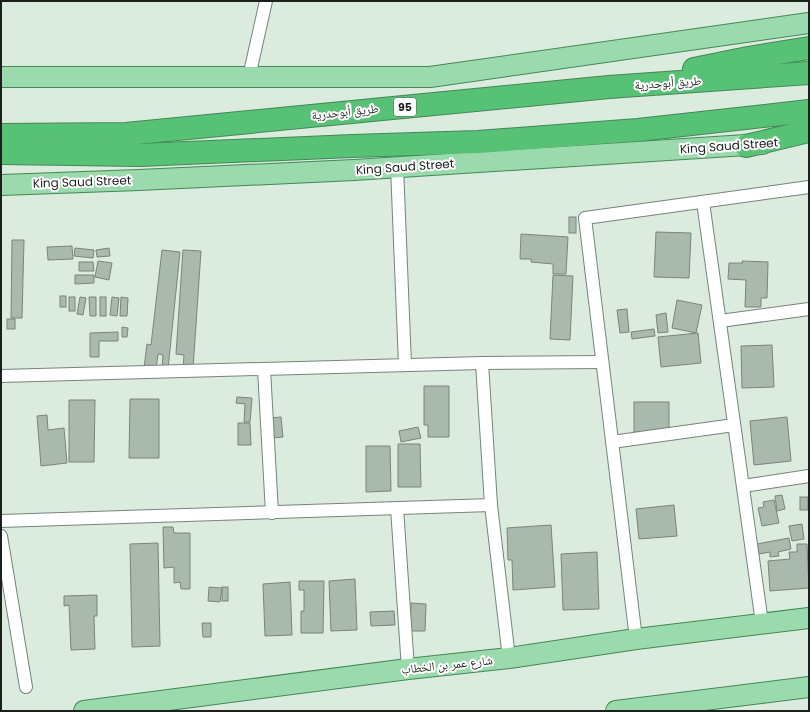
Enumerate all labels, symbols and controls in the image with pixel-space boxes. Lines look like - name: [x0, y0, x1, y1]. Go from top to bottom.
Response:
- street label: طريق أبوحدرية: [634, 72, 702, 93]
- road number: 95: [394, 98, 416, 116]
- street label: طريق أبوحدرية: [311, 100, 379, 123]
- street label: King Saud Street: [679, 134, 779, 157]
- street label: King Saud Street: [355, 155, 455, 178]
- street label: King Saud Street: [32, 171, 131, 192]
- street label: شارع عمر بن الخطاب: [400, 651, 494, 678]

